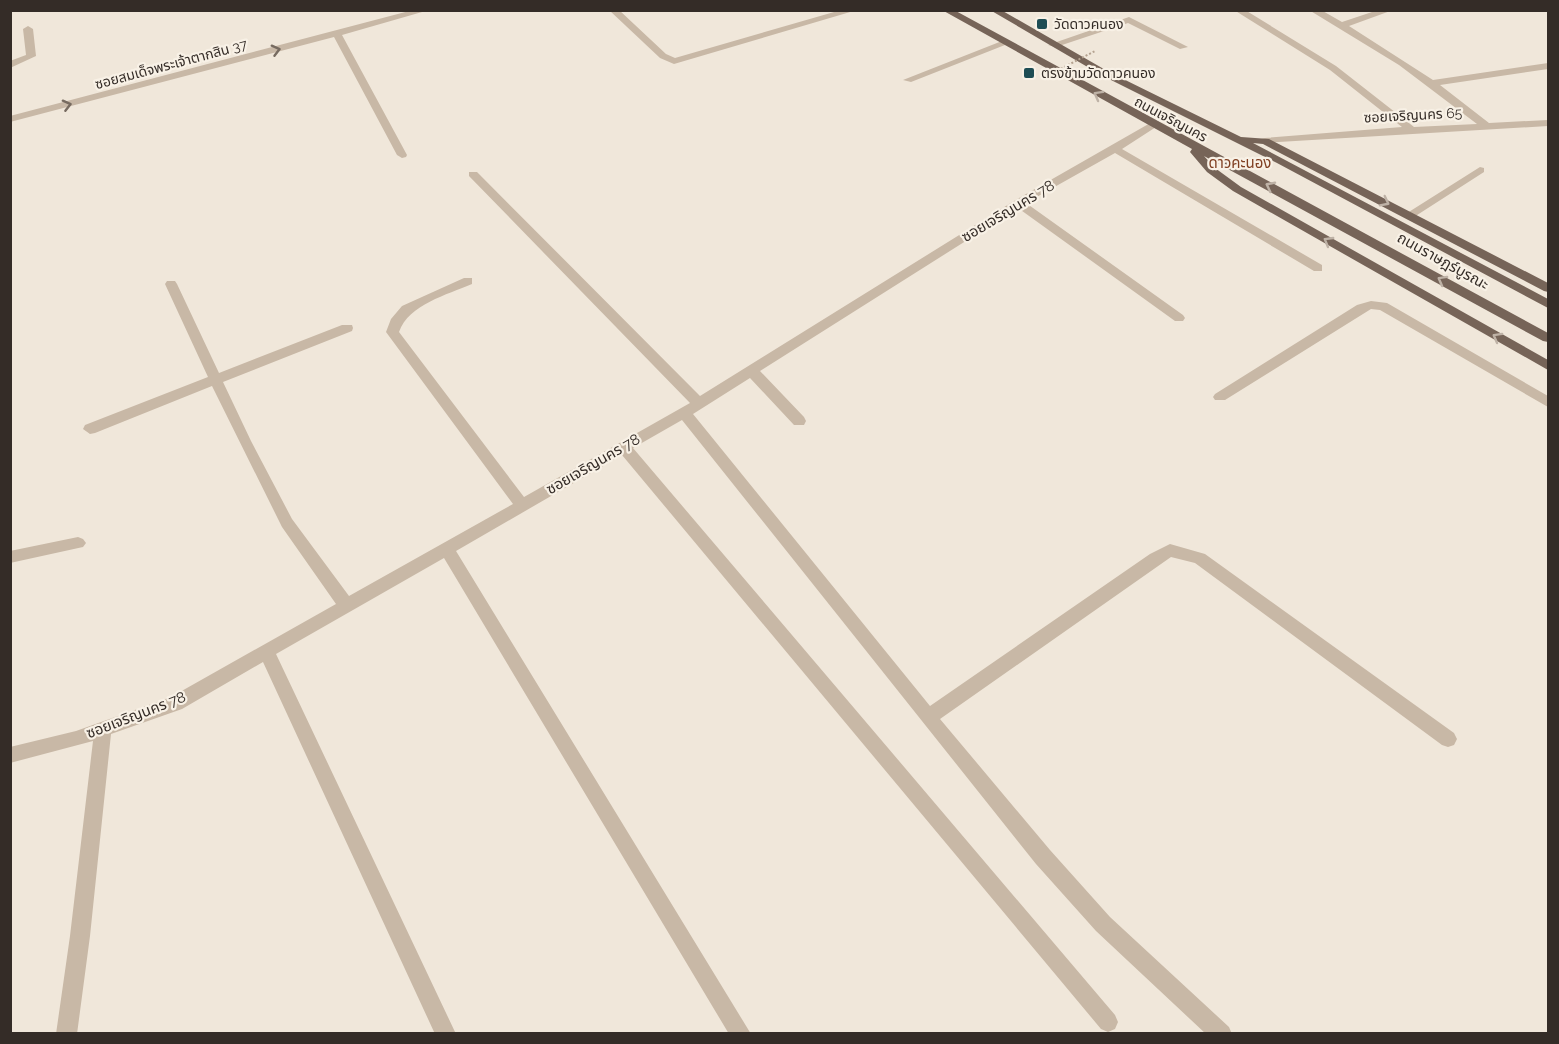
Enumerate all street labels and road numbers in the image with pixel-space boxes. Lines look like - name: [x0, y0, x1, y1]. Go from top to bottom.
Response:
- street label: ซอยสมเด็จพระเจ้าตากสิน 37: [93, 36, 249, 92]
- street label: ถนนเจริญนคร: [1132, 93, 1210, 145]
- street label: ซอยเจริญนคร 65: [1363, 104, 1463, 126]
- street label: ซอยเจริญนคร 78: [958, 176, 1058, 246]
- street label: ถนนราษฎร์บูรณะ: [1394, 228, 1492, 294]
- street label: ซอยเจริญนคร 78: [543, 430, 643, 498]
- street label: ซอยเจริญนคร 78: [84, 688, 188, 742]

